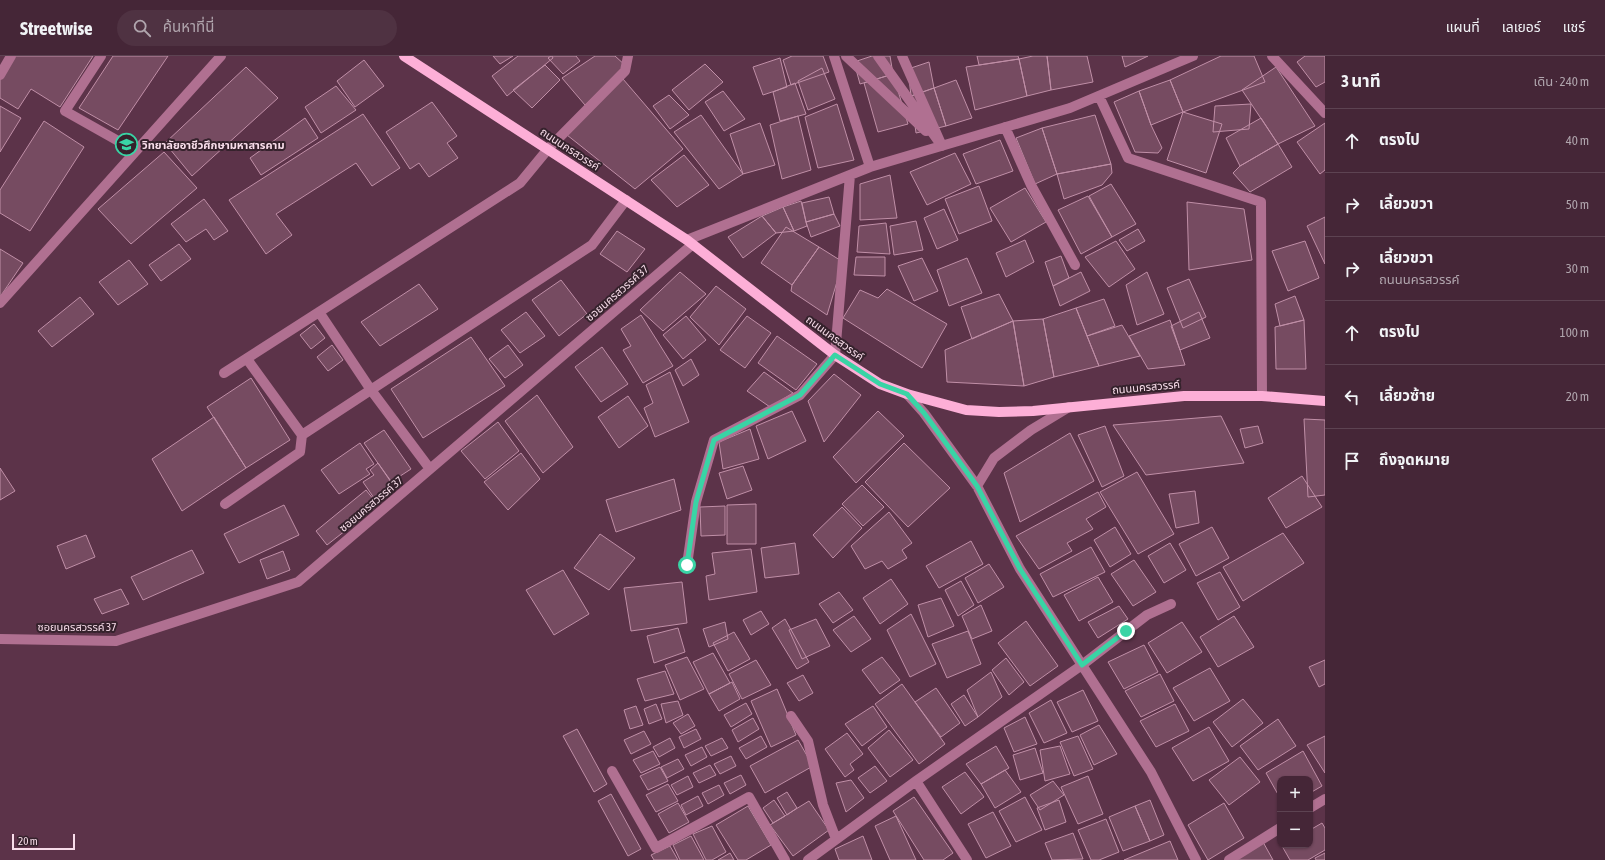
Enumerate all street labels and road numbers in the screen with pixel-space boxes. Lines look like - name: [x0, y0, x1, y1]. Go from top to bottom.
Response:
- street label: ถนนนครสวรรค์: [538, 125, 602, 173]
- street label: ซอยนครสวรรค์ 37: [583, 263, 651, 323]
- street label: ถนนนครสวรรค์: [804, 313, 866, 363]
- street label: ถนนนครสวรรค์: [1112, 378, 1180, 396]
- street label: ซอยนครสวรรค์ 37: [337, 474, 405, 534]
- street label: ซอยนครสวรรค์ 37: [38, 621, 116, 633]

